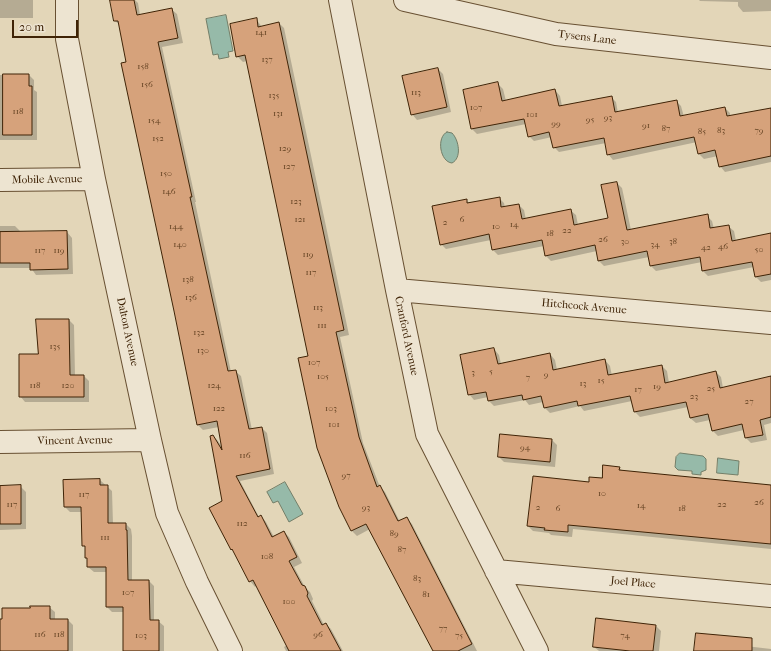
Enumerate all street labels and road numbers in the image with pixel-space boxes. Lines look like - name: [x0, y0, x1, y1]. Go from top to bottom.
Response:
- street label: Tysens Lane: [557, 28, 617, 48]
- street label: Mobile Avenue: [12, 173, 82, 187]
- street label: Cranford Avenue: [391, 295, 421, 377]
- street label: Dalton Avenue: [113, 296, 141, 368]
- street label: Hitchcock Avenue: [541, 297, 627, 317]
- street label: Vincent Avenue: [37, 434, 113, 448]
- street label: Joel Place: [610, 574, 656, 592]

